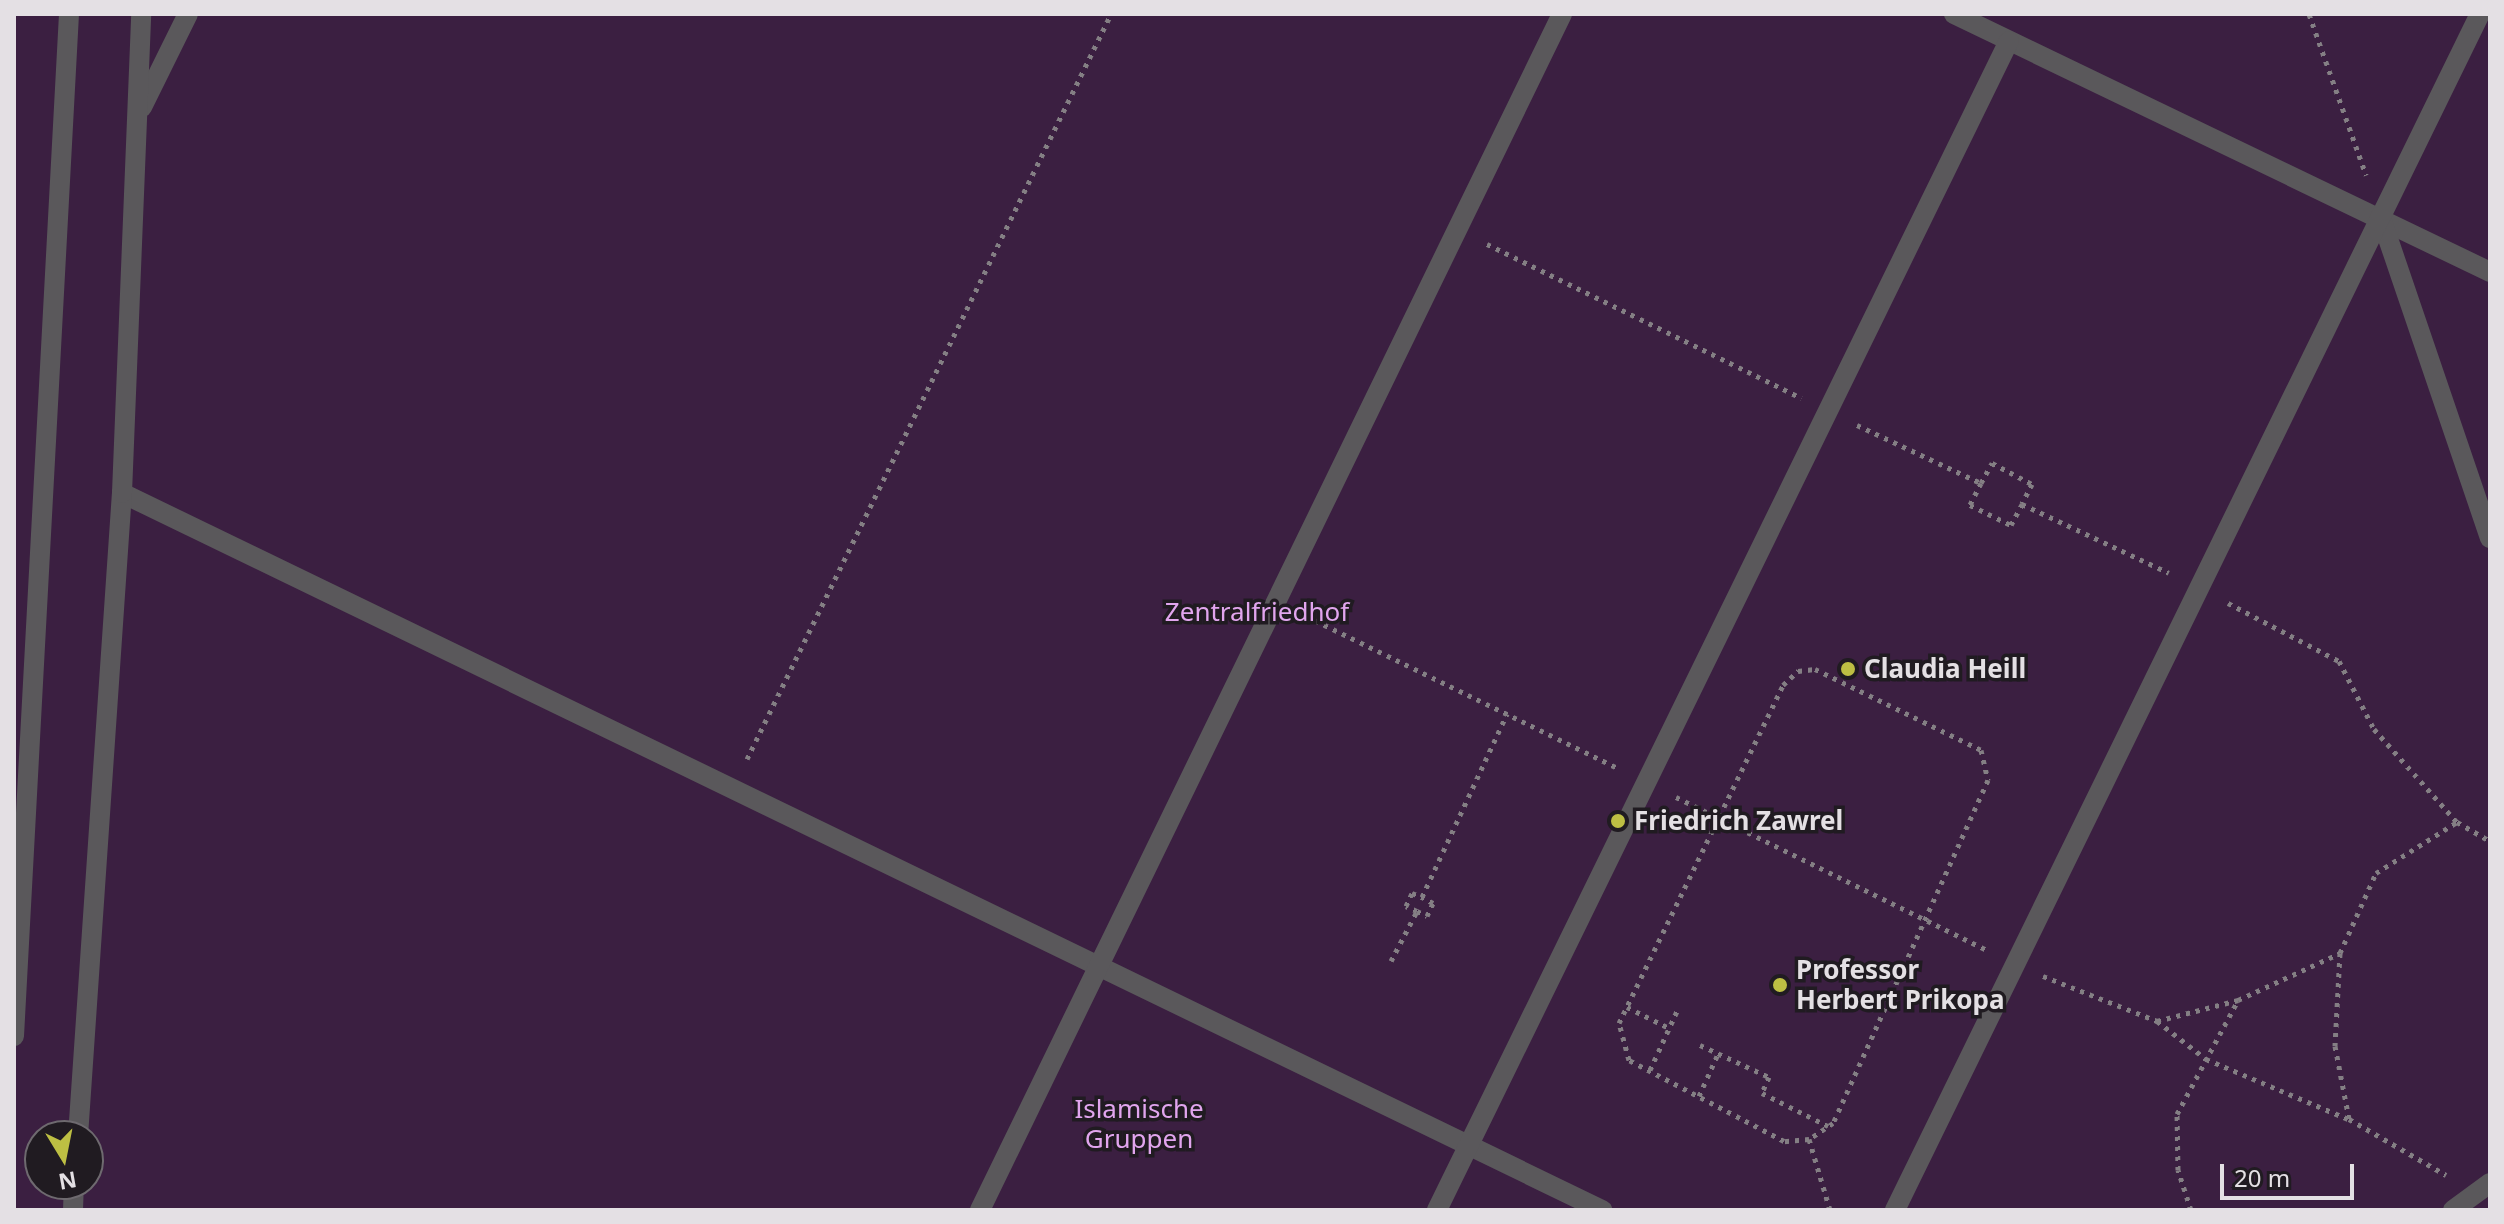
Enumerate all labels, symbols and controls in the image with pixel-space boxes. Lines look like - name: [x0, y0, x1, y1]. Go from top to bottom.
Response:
- park label: Zentralfriedhof: [1165, 596, 1349, 628]
- place label: Claudia Heill: [1864, 653, 2026, 685]
- marker: Claudia Heill: [1839, 660, 1857, 678]
- place label: Friedrich Zawrel: [1634, 805, 1843, 837]
- marker: Friedrich Zawrel: [1609, 812, 1627, 830]
- place label: Professor Herbert Prikopa: [1796, 954, 2005, 1016]
- marker: Professor Herbert Prikopa: [1771, 976, 1789, 994]
- park label: Islamische Gruppen: [1074, 1093, 1204, 1154]
- north arrow: [24, 1120, 104, 1200]
- scale bar: [2224, 1148, 2358, 1198]
- text: 20 m: [2234, 1161, 2290, 1194]
- text: N: [56, 1165, 79, 1198]

